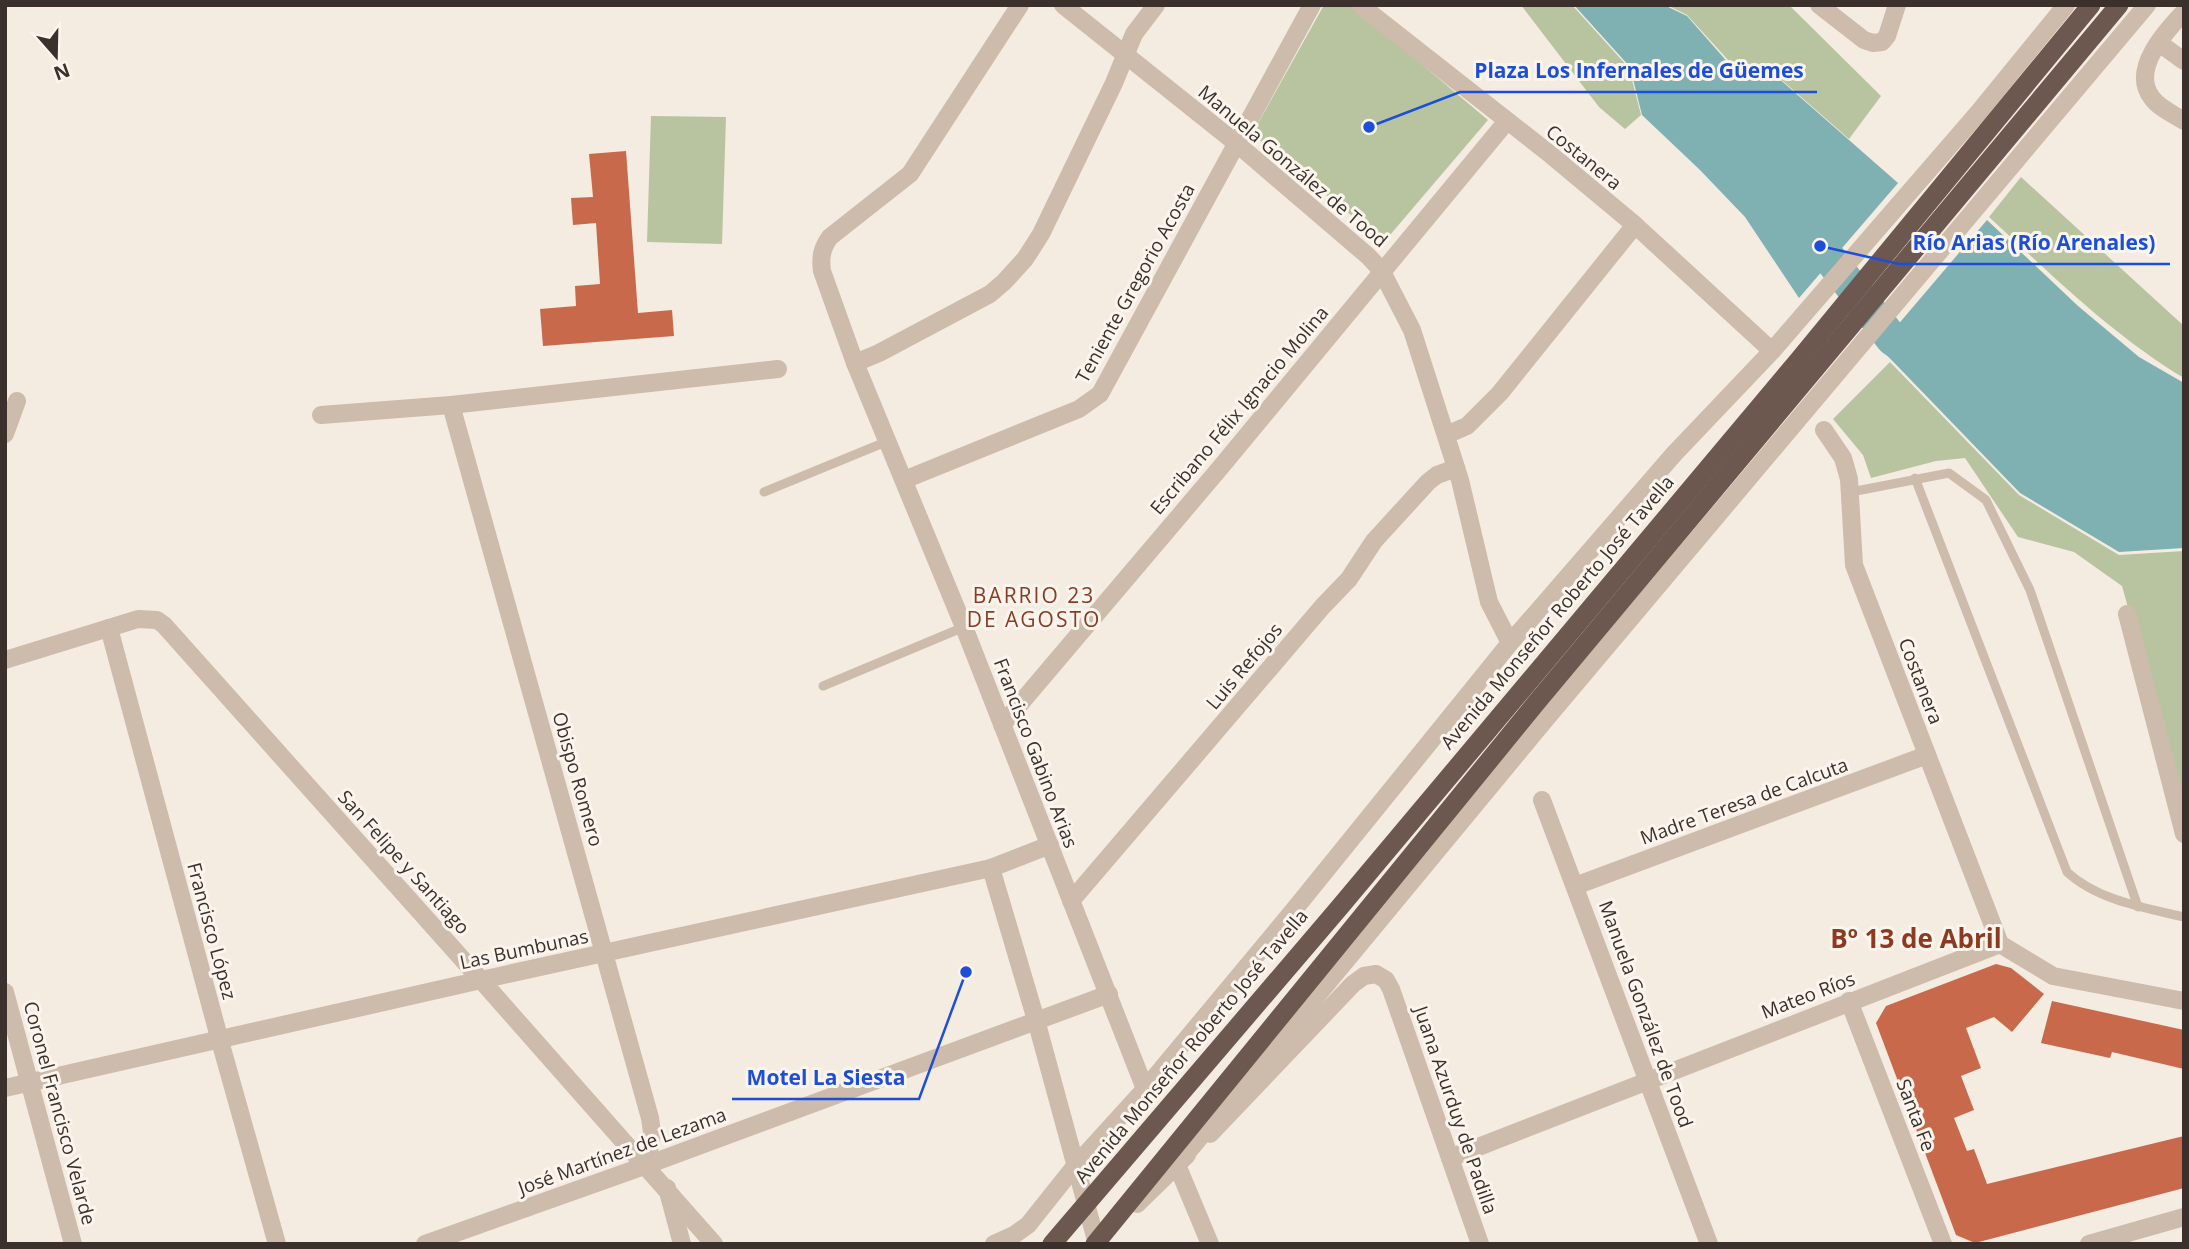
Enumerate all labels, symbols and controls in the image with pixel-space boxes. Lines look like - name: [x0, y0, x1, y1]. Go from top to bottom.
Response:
- north arrow: [21, 21, 91, 91]
- callout: Plaza Los Infernales de Güemes: [1460, 50, 1817, 92]
- text: Plaza Los Infernales de Güemes: [1474, 56, 1804, 84]
- text: N: [50, 57, 74, 87]
- street label: Manuela González de Tood: [1193, 79, 1393, 253]
- street label: Costanera: [1541, 118, 1627, 196]
- street label: Teniente Gregorio Acosta: [1069, 179, 1201, 387]
- callout: Río Arias (Río Arenales): [1899, 222, 2170, 264]
- text: Río Arias (Río Arenales): [1913, 228, 2155, 256]
- street label: Escribano Félix Ignacio Molina: [1144, 300, 1334, 520]
- street label: Avenida Monseñor Roberto José Tavella: [1434, 469, 1680, 755]
- district label: BARRIO 23 DE AGOSTO: [967, 581, 1101, 633]
- street label: Luis Refojos: [1200, 617, 1288, 715]
- street label: Costanera: [1893, 634, 1949, 728]
- street label: Francisco Gabino Arias: [988, 654, 1084, 852]
- street label: Obispo Romero: [546, 709, 610, 849]
- street label: Madre Teresa de Calcuta: [1636, 751, 1852, 851]
- street label: San Felipe y Santiago: [332, 784, 476, 940]
- street label: Francisco López: [181, 860, 243, 1002]
- street label: Manuela González de Tood: [1593, 897, 1699, 1131]
- street label: Avenida Monseñor Roberto José Tavella: [1068, 903, 1314, 1189]
- district label: Bº 13 de Abril: [1830, 920, 2002, 956]
- street label: Las Bumbunas: [457, 923, 591, 975]
- street label: Mateo Ríos: [1757, 965, 1859, 1025]
- street label: Coronel Francisco Velarde: [18, 998, 102, 1228]
- street label: Juana Azurduy de Padilla: [1408, 1001, 1504, 1217]
- callout: Motel La Siesta: [732, 1057, 919, 1099]
- text: Motel La Siesta: [747, 1063, 905, 1091]
- street label: Santa Fe: [1890, 1075, 1942, 1155]
- street label: José Martínez de Lezama: [512, 1101, 730, 1201]

